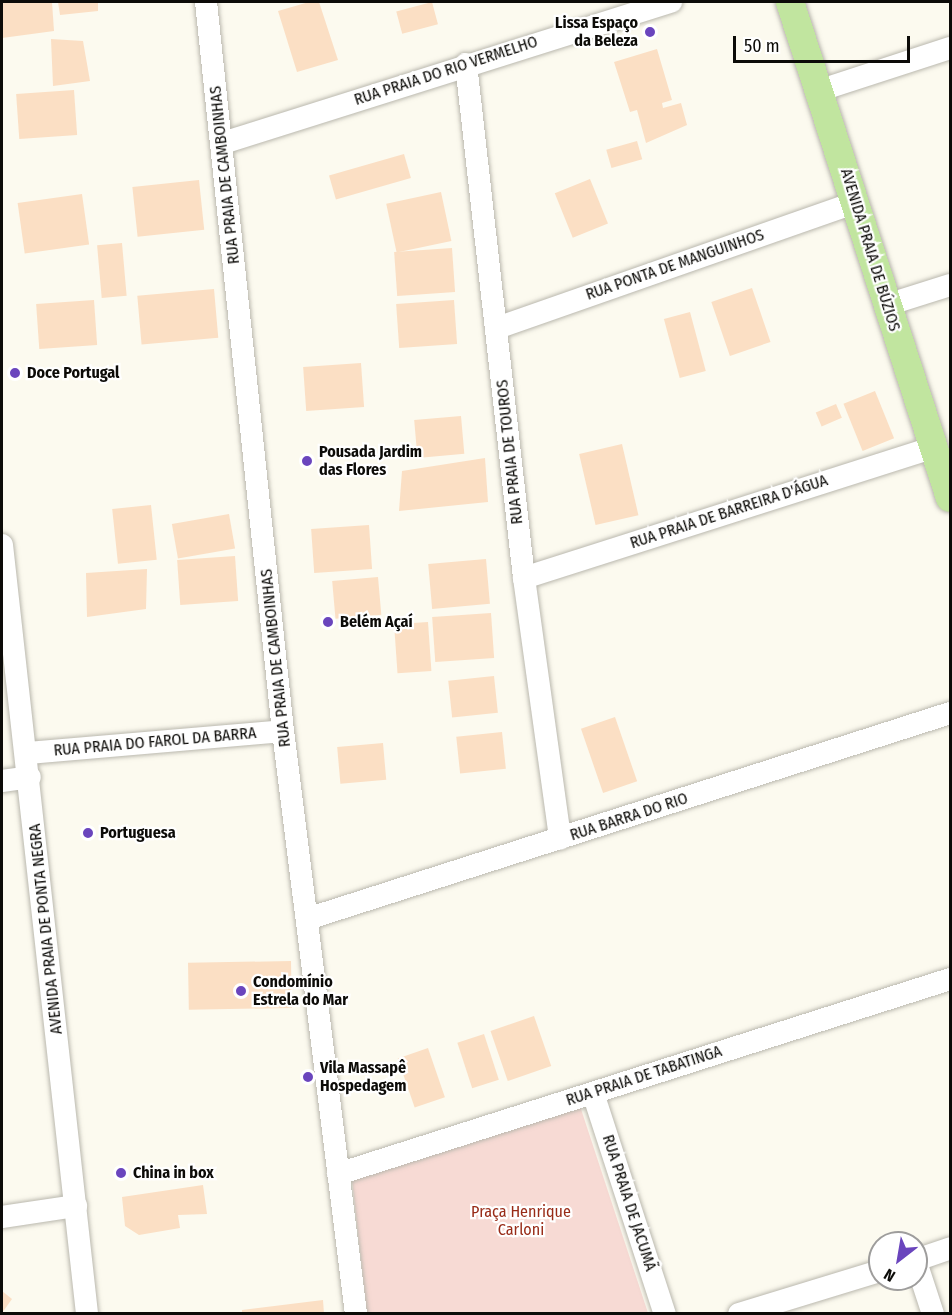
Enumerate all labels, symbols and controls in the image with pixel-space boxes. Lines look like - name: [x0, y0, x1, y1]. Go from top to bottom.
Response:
- place label: Lissa Espaço da Beleza: [555, 13, 638, 51]
- scale bar: [736, 24, 913, 62]
- marker: Lissa Espaço da Beleza: [643, 25, 657, 39]
- street label: RUA PRAIA DO RIO VERMELHO: [352, 32, 540, 110]
- text: 50 m: [744, 35, 780, 57]
- street label: RUA PRAIA DE CAMBOINHAS: [206, 85, 244, 265]
- street label: AVENIDA PRAIA DE BÚZIOS: [836, 166, 904, 334]
- street label: RUA PONTA DE MANGUINHOS: [583, 225, 767, 305]
- place label: Doce Portugal: [27, 363, 119, 383]
- marker: Doce Portugal: [8, 366, 22, 380]
- street label: RUA PRAIA DE TOUROS: [493, 379, 527, 525]
- place label: Pousada Jardim das Flores: [319, 442, 422, 480]
- marker: Pousada Jardim das Flores: [300, 454, 314, 468]
- street label: RUA PRAIA DE BARREIRA D'ÁGUA: [628, 471, 830, 553]
- street label: RUA PRAIA DE CAMBOINHAS: [257, 568, 295, 748]
- place label: Belém Açaí: [340, 612, 413, 632]
- marker: Belém Açaí: [321, 615, 335, 629]
- street label: RUA PRAIA DO FAROL DA BARRA: [53, 724, 257, 760]
- street label: RUA BARRA DO RIO: [568, 789, 690, 845]
- street label: AVENIDA PRAIA DE PONTA NEGRA: [25, 823, 67, 1035]
- place label: Portuguesa: [100, 823, 176, 843]
- marker: Portuguesa: [81, 826, 95, 840]
- place label: Condomínio Estrela do Mar: [253, 972, 348, 1010]
- marker: Condomínio Estrela do Mar: [234, 984, 248, 998]
- street label: RUA PRAIA DE TABATINGA: [564, 1042, 724, 1110]
- place label: Vila Massapê Hospedagem: [320, 1058, 406, 1096]
- marker: Vila Massapê Hospedagem: [301, 1070, 315, 1084]
- street label: RUA PRAIA DE JACUMÃ: [598, 1132, 660, 1274]
- place label: China in box: [133, 1163, 214, 1183]
- marker: China in box: [114, 1166, 128, 1180]
- park label: Praça Henrique Carloni: [471, 1202, 571, 1240]
- north arrow: [868, 1231, 928, 1291]
- text: N: [880, 1265, 899, 1286]

